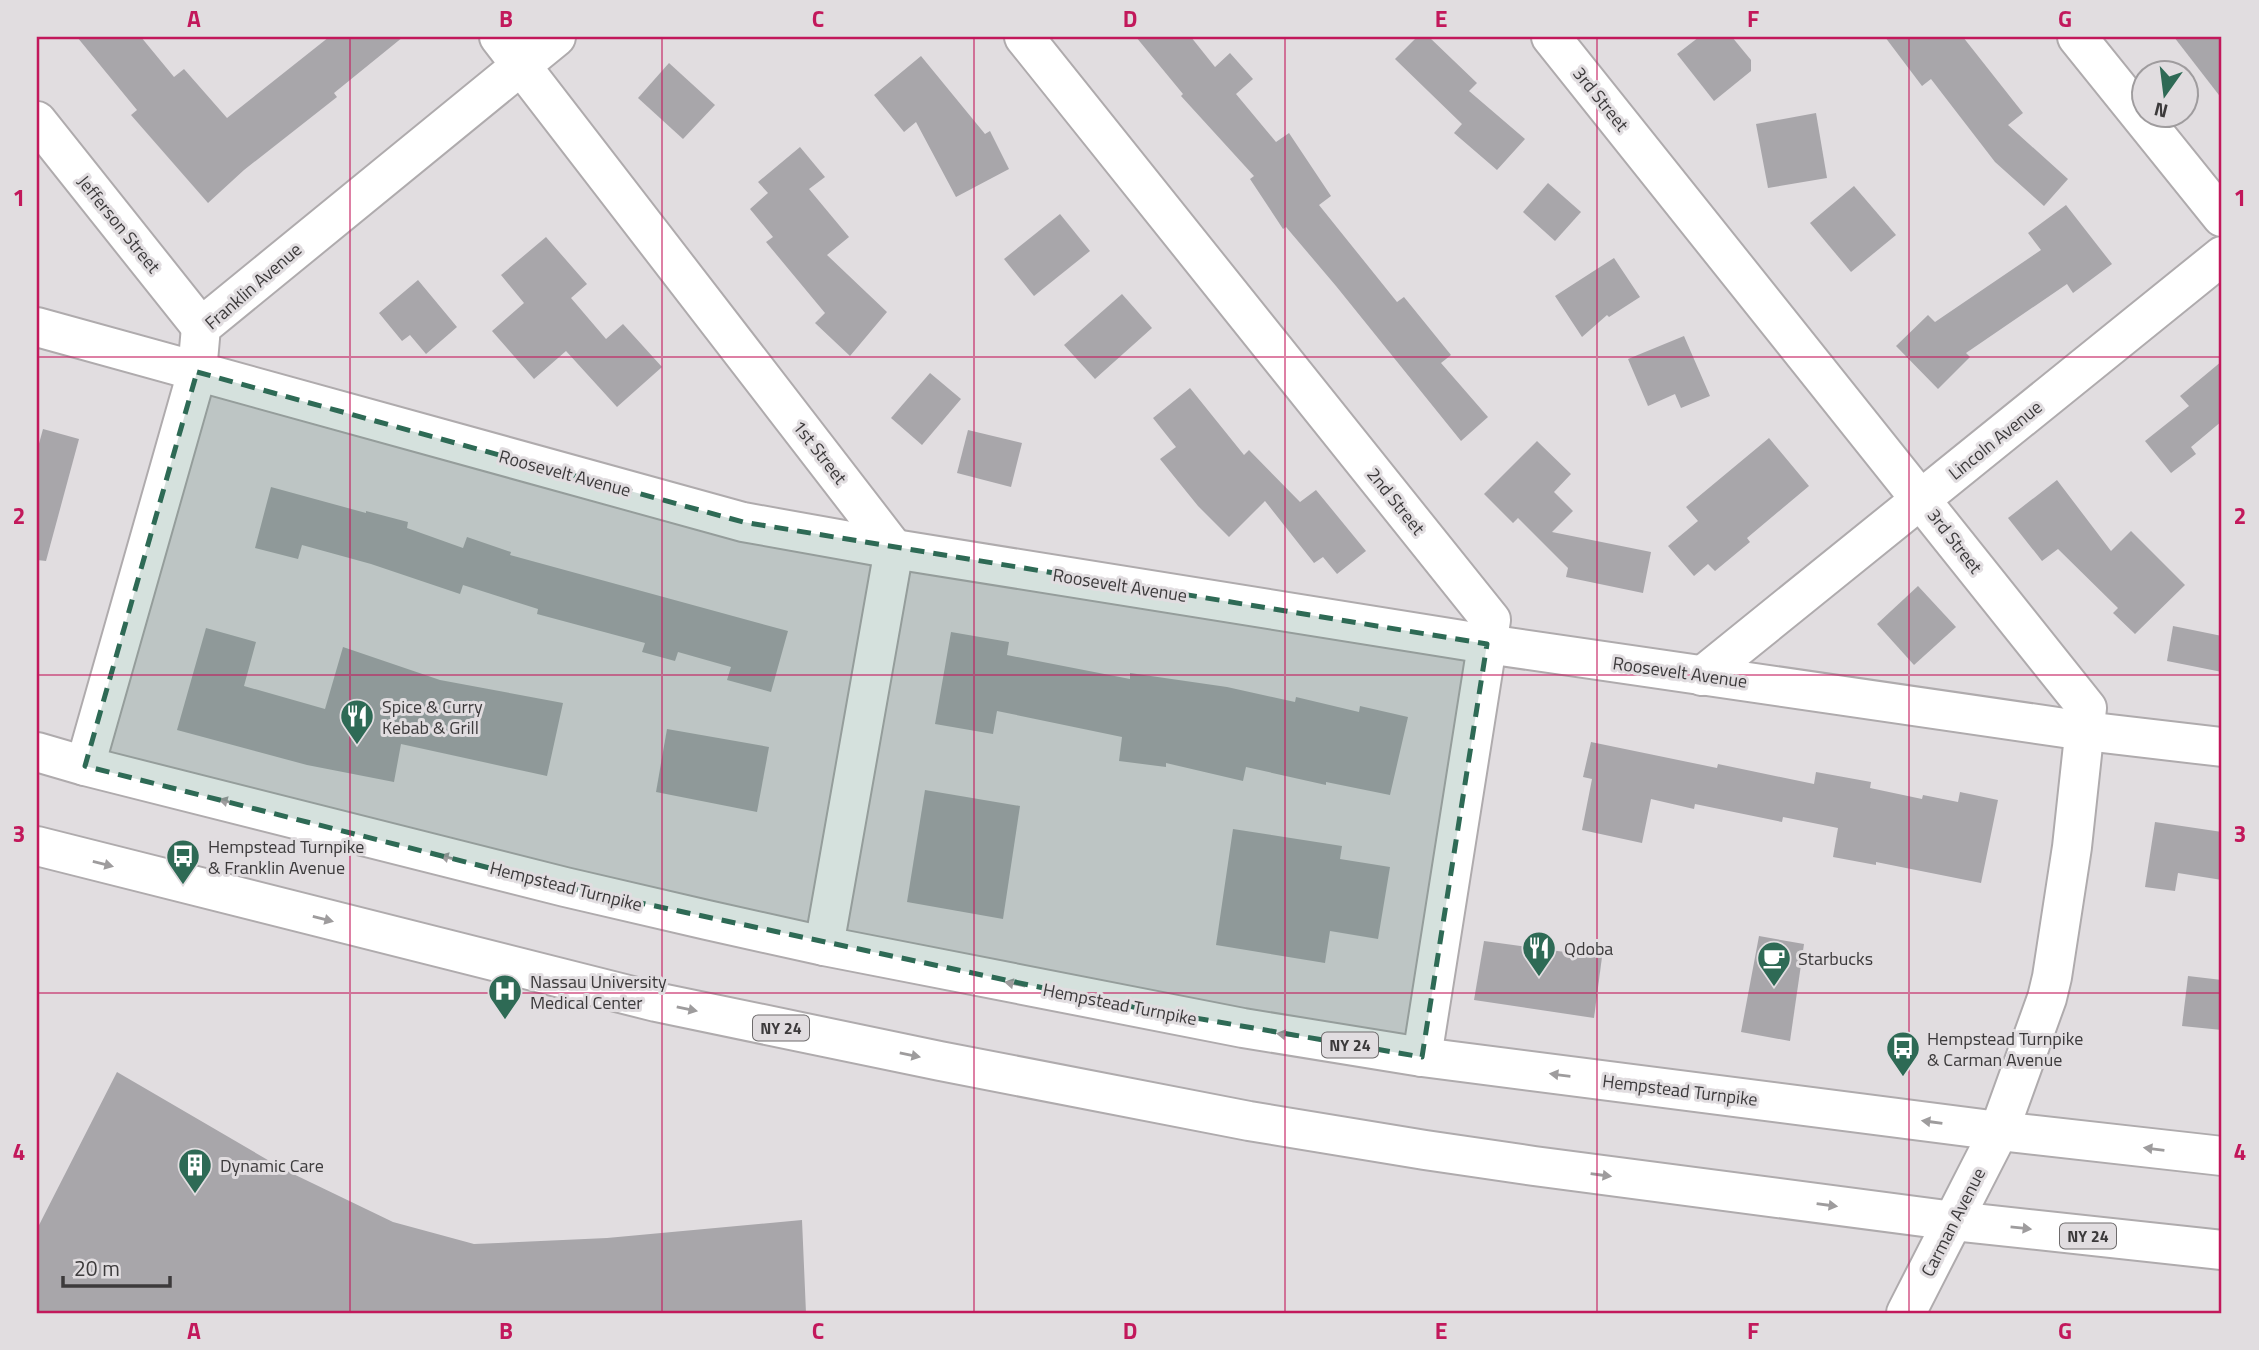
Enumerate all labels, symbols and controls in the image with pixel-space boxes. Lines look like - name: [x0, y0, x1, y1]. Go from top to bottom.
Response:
- text: A: [187, 1, 201, 36]
- text: B: [499, 1, 513, 36]
- text: C: [812, 1, 824, 36]
- text: D: [1123, 1, 1137, 36]
- text: E: [1435, 1, 1447, 36]
- text: F: [1747, 1, 1759, 36]
- text: G: [2058, 1, 2072, 36]
- north arrow: [2130, 60, 2200, 130]
- street label: 3rd Street: [1567, 61, 1636, 138]
- text: N: [2151, 95, 2171, 127]
- street label: Jefferson Street: [71, 169, 167, 279]
- text: 1: [13, 180, 25, 215]
- text: 1: [2234, 180, 2246, 215]
- street label: Franklin Avenue: [199, 236, 307, 336]
- street label: Lincoln Avenue: [1942, 394, 2048, 486]
- street label: 1st Street: [786, 414, 854, 490]
- street label: Roosevelt Avenue: [496, 442, 634, 504]
- street label: 2nd Street: [1360, 462, 1432, 541]
- text: 2: [13, 498, 25, 533]
- text: 2: [2234, 498, 2246, 533]
- street label: 3rd Street: [1921, 503, 1989, 580]
- street label: Roosevelt Avenue: [1051, 561, 1189, 609]
- street label: Roosevelt Avenue: [1611, 649, 1749, 695]
- place label: Spice & Curry Kebab & Grill: [382, 693, 483, 741]
- restaurant icon: Spice & Curry Kebab & Grill: [338, 697, 376, 746]
- one-way arrow: [218, 796, 240, 807]
- text: 3: [13, 816, 25, 851]
- text: 3: [2234, 816, 2246, 851]
- place label: Hempstead Turnpike & Franklin Avenue: [208, 833, 364, 881]
- bus stop icon: Hempstead Turnpike & Franklin Avenue: [164, 837, 202, 886]
- one-way arrow: [439, 852, 461, 863]
- street label: Hempstead Turnpike: [487, 854, 645, 918]
- one-way arrow: [92, 859, 114, 870]
- one-way arrow: [313, 914, 335, 925]
- restaurant icon: Qdoba: [1520, 929, 1558, 978]
- place label: Qdoba: [1564, 935, 1613, 962]
- cafe icon: Starbucks: [1755, 939, 1793, 988]
- place label: Starbucks: [1798, 945, 1873, 972]
- place label: Nassau University Medical Center: [530, 968, 667, 1016]
- hospital icon: Nassau University Medical Center: [486, 972, 524, 1021]
- street label: Hempstead Turnpike: [1041, 976, 1199, 1032]
- one-way arrow: [1004, 978, 1026, 989]
- one-way arrow: [676, 1003, 698, 1014]
- road number: NY 24: [753, 1016, 809, 1040]
- place label: Hempstead Turnpike & Carman Avenue: [1927, 1025, 2083, 1073]
- one-way arrow: [1276, 1029, 1298, 1040]
- bus stop icon: Hempstead Turnpike & Carman Avenue: [1884, 1029, 1922, 1078]
- road number: NY 24: [1322, 1032, 1378, 1058]
- one-way arrow: [899, 1049, 921, 1060]
- street label: Hempstead Turnpike: [1601, 1067, 1759, 1113]
- one-way arrow: [1549, 1069, 1571, 1080]
- one-way arrow: [1921, 1117, 1943, 1128]
- text: 4: [13, 1134, 25, 1169]
- text: 4: [2234, 1134, 2246, 1169]
- one-way arrow: [2143, 1143, 2165, 1154]
- building icon: Dynamic Care: [176, 1146, 214, 1195]
- place label: Dynamic Care: [220, 1152, 324, 1179]
- street label: Carman Avenue: [1914, 1163, 1992, 1281]
- one-way arrow: [1590, 1169, 1612, 1180]
- one-way arrow: [1816, 1199, 1838, 1210]
- one-way arrow: [2011, 1223, 2033, 1234]
- road number: NY 24: [2060, 1224, 2116, 1248]
- scale bar: [63, 1245, 170, 1289]
- text: 20 m: [74, 1252, 120, 1284]
- text: A: [187, 1313, 201, 1348]
- text: B: [499, 1313, 513, 1348]
- text: C: [812, 1313, 824, 1348]
- text: D: [1123, 1313, 1137, 1348]
- text: E: [1435, 1313, 1447, 1348]
- text: F: [1747, 1313, 1759, 1348]
- text: G: [2058, 1313, 2072, 1348]

